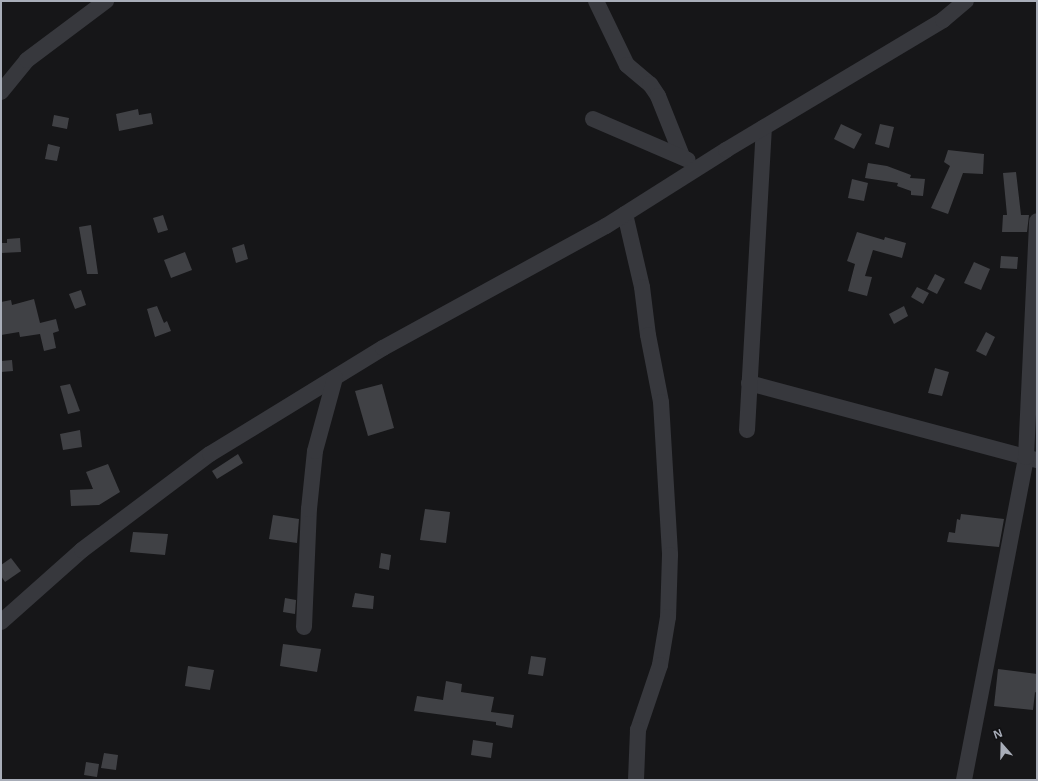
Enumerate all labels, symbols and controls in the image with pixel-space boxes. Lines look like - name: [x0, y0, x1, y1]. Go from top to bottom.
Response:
- north arrow: [982, 725, 1022, 765]
- text: N: [991, 725, 1004, 742]

